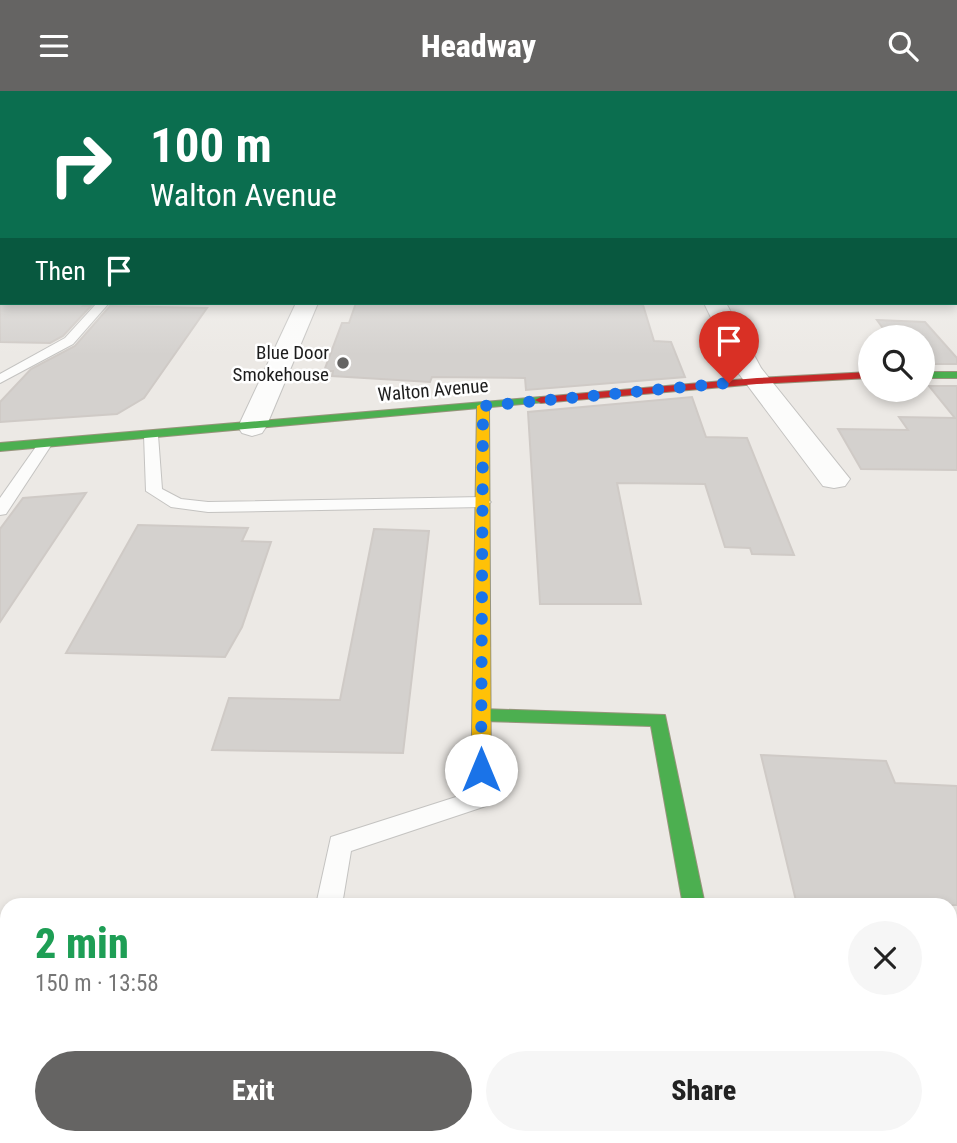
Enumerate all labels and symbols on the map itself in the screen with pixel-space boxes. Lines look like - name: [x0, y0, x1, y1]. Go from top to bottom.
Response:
- pin: [699, 311, 759, 383]
- place label: Blue Door Smokehouse: [233, 341, 329, 386]
- marker: Blue Door Smokehouse: [335, 355, 351, 371]
- street label: Walton Avenue: [377, 374, 489, 406]
- position arrow: [444, 733, 518, 807]

